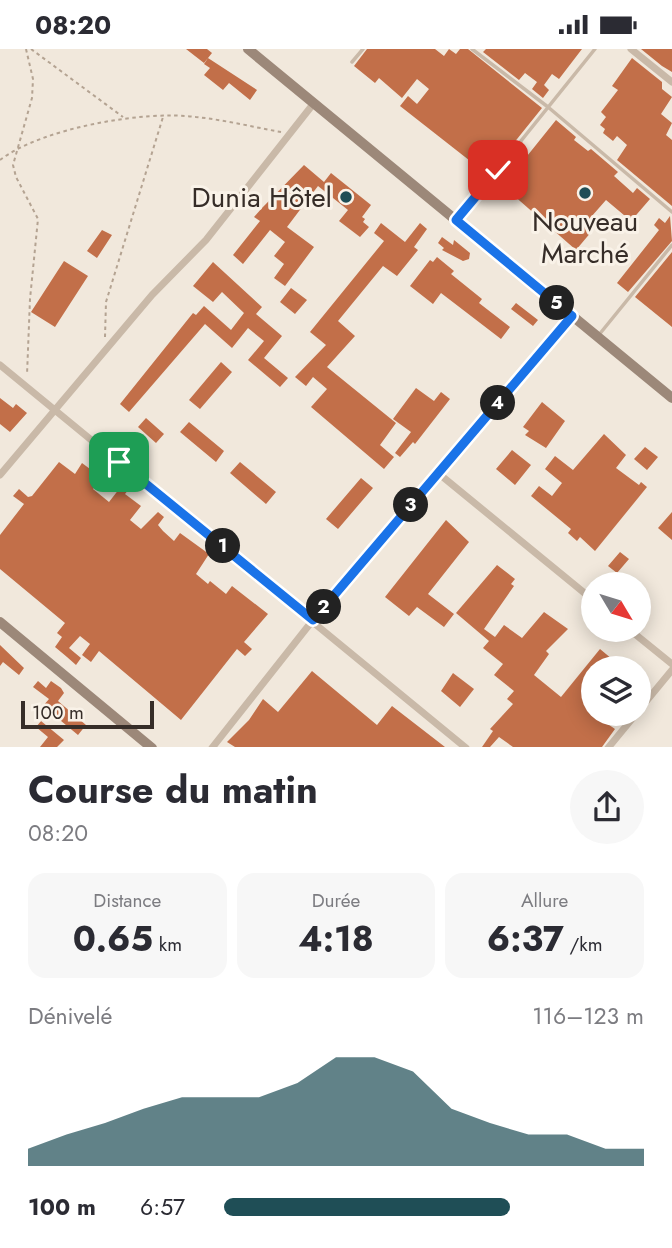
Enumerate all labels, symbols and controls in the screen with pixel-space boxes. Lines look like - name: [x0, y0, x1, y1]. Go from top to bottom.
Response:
- text: 08:20: [35, 6, 111, 44]
- pin: [468, 140, 528, 200]
- icon: check: [479, 151, 517, 189]
- place label: Dunia Hôtel: [192, 177, 332, 218]
- marker: Nouveau Marché: [577, 185, 593, 201]
- marker: Dunia Hôtel: [338, 189, 354, 205]
- place label: Nouveau Marché: [532, 201, 638, 274]
- pin: 5: [540, 285, 574, 321]
- text: 5: [550, 289, 563, 316]
- pin: 4: [480, 385, 516, 421]
- text: 4: [491, 389, 504, 416]
- pin: [89, 432, 149, 492]
- icon: arrive: [100, 443, 138, 481]
- pin: 3: [394, 487, 428, 523]
- text: 3: [405, 491, 416, 518]
- pin: 1: [206, 529, 241, 563]
- text: 1: [218, 532, 227, 559]
- north arrow: [581, 572, 651, 642]
- map controls: [581, 572, 651, 726]
- pin: 2: [306, 589, 342, 625]
- text: 2: [317, 593, 330, 620]
- button: layers: [581, 656, 651, 726]
- scale bar: [21, 699, 154, 730]
- text: 100 m: [32, 699, 84, 726]
- text: Course du matin: [28, 762, 318, 817]
- button: share: [570, 770, 644, 844]
- text: 08:20: [28, 816, 88, 850]
- text: Distance: [93, 887, 161, 914]
- text: Durée: [312, 887, 360, 914]
- text: Allure: [521, 887, 568, 914]
- text: 0.65: [73, 914, 153, 964]
- text: 4:18: [298, 914, 374, 964]
- text: 6:37: [487, 914, 564, 964]
- text: km: [153, 931, 182, 958]
- text: /km: [564, 931, 603, 958]
- text: Dénivelé: [28, 999, 112, 1033]
- text: 116–123 m: [532, 999, 644, 1033]
- text: 100 m: [28, 1190, 96, 1224]
- text: 6:57: [140, 1190, 185, 1224]

